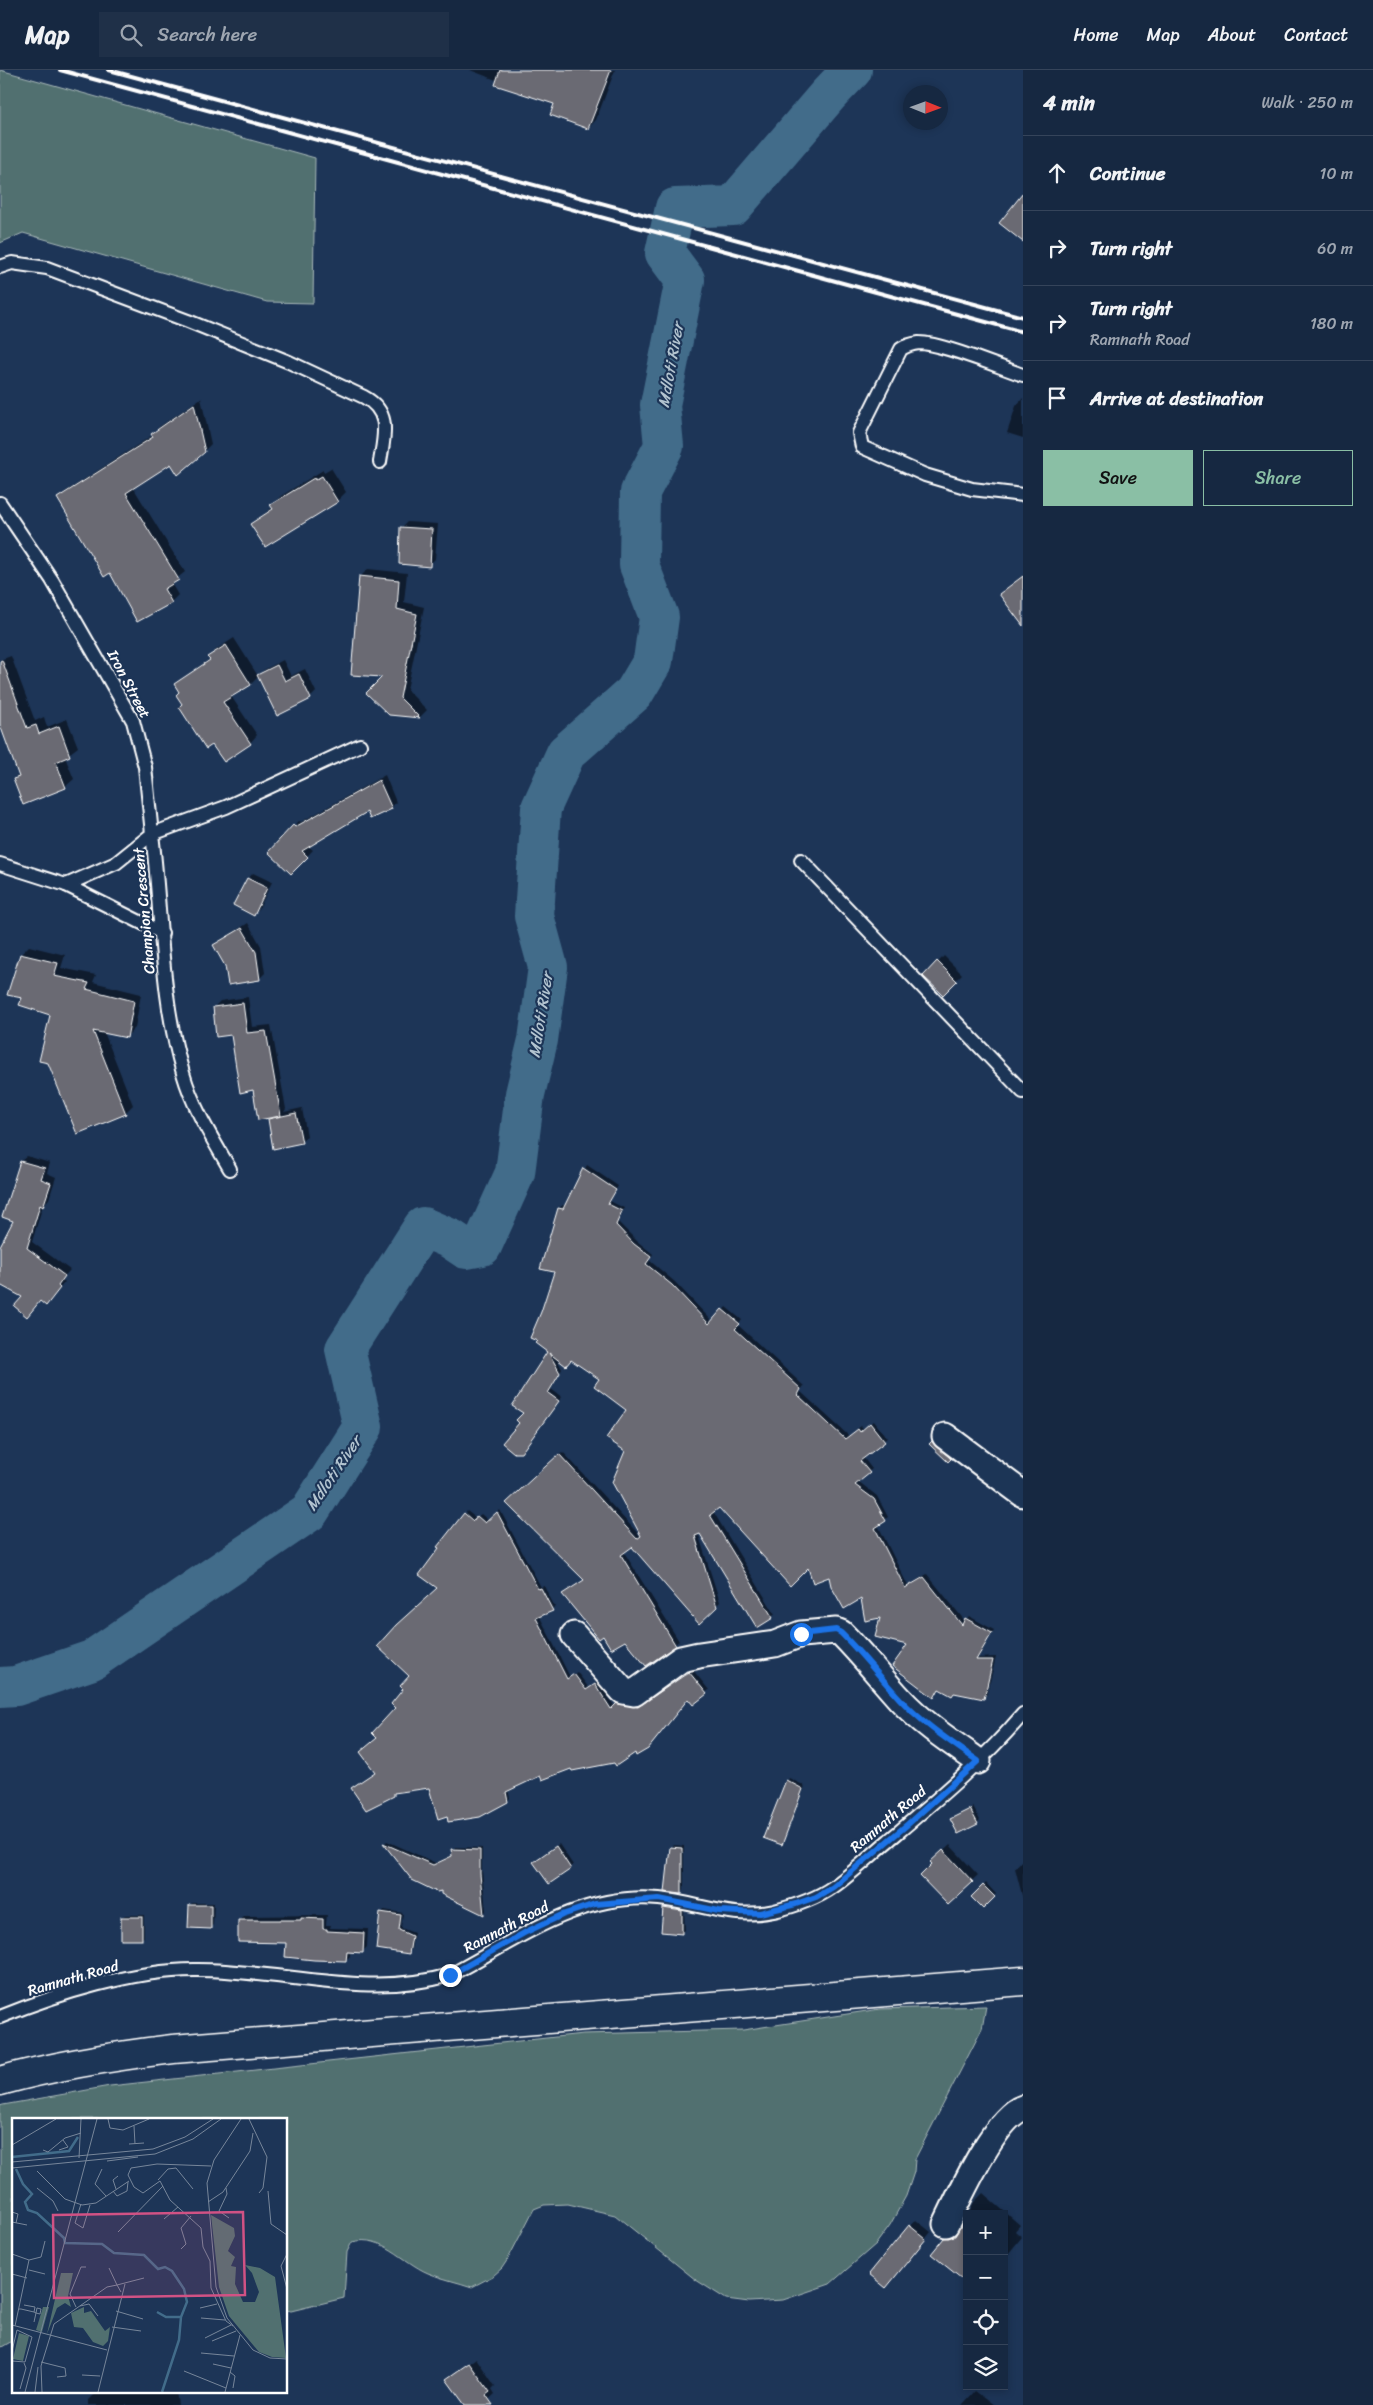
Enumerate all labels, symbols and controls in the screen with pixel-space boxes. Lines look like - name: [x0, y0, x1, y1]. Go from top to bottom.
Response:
- search box: [99, 12, 449, 57]
- text: Map: [25, 14, 69, 56]
- text: Search here: [157, 18, 257, 51]
- text: Home: [1074, 19, 1119, 51]
- text: Map: [1147, 19, 1180, 51]
- text: About: [1208, 19, 1256, 51]
- text: Contact: [1284, 19, 1348, 51]
- icon: search: [117, 21, 145, 49]
- text: 4 min: [1043, 84, 1095, 122]
- north arrow: [903, 85, 948, 130]
- text: Walk · 250 m: [1261, 88, 1353, 117]
- text: Continue: [1090, 157, 1166, 190]
- icon: ahead: [1043, 159, 1071, 187]
- text: 10 m: [1320, 159, 1353, 188]
- text: Turn right: [1090, 232, 1172, 265]
- icon: right: [1043, 234, 1071, 262]
- text: 60 m: [1317, 234, 1353, 263]
- text: Turn right: [1090, 292, 1172, 325]
- icon: right: [1043, 309, 1071, 337]
- text: 180 m: [1310, 309, 1353, 338]
- water label: Mdloti River: [649, 317, 693, 410]
- text: Ramnath Road: [1090, 325, 1190, 354]
- text: Arrive at destination: [1090, 382, 1263, 415]
- icon: arrive: [1043, 384, 1071, 412]
- button: Save: [1043, 450, 1193, 506]
- button: Share: [1203, 450, 1353, 506]
- street label: Iron Street: [99, 644, 158, 724]
- street label: Champion Crescent: [125, 846, 162, 975]
- water label: Mdloti River: [519, 967, 562, 1060]
- water label: Mdloti River: [297, 1427, 371, 1517]
- route start: [790, 1623, 813, 1646]
- street label: Ramnath Road: [844, 1778, 933, 1859]
- street label: Ramnath Road: [459, 1893, 554, 1960]
- street label: Ramnath Road: [24, 1952, 123, 2003]
- route end: [439, 1964, 462, 1987]
- inset map: [12, 2118, 288, 2392]
- map controls: [963, 2210, 1008, 2390]
- button: +: [963, 2210, 1008, 2255]
- button: −: [963, 2255, 1008, 2300]
- button: locate: [963, 2300, 1008, 2345]
- button: layers: [963, 2345, 1008, 2390]

